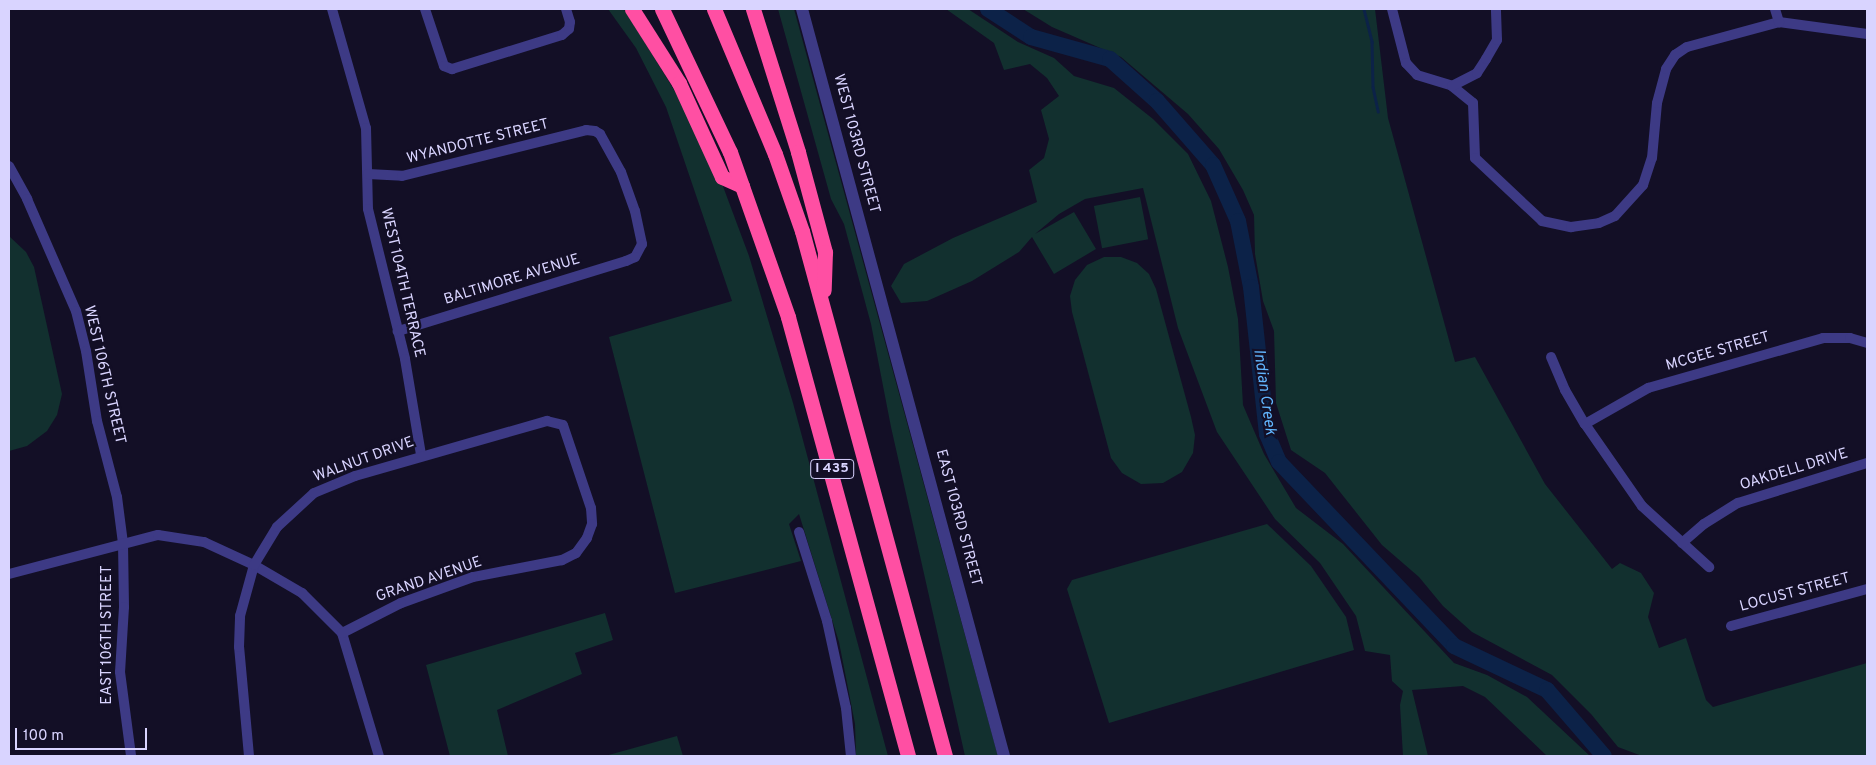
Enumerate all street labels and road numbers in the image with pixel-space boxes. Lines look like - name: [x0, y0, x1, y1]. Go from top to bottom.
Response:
- street label: WEST 103RD STREET: [829, 72, 883, 216]
- street label: WYANDOTTE STREET: [405, 116, 551, 168]
- street label: WEST 104TH TERRACE: [376, 206, 428, 360]
- street label: BALTIMORE AVENUE: [442, 251, 582, 309]
- street label: WEST 106TH STREET: [79, 304, 129, 446]
- street label: MCGEE STREET: [1664, 329, 1772, 375]
- street label: WALNUT DRIVE: [311, 433, 417, 487]
- street label: OAKDELL DRIVE: [1738, 445, 1850, 495]
- street label: EAST 103RD STREET: [931, 447, 985, 589]
- road number: I 435: [810, 458, 854, 480]
- street label: GRAND AVENUE: [373, 553, 485, 607]
- street label: EAST 106TH STREET: [99, 565, 117, 705]
- street label: LOCUST STREET: [1737, 570, 1853, 616]

